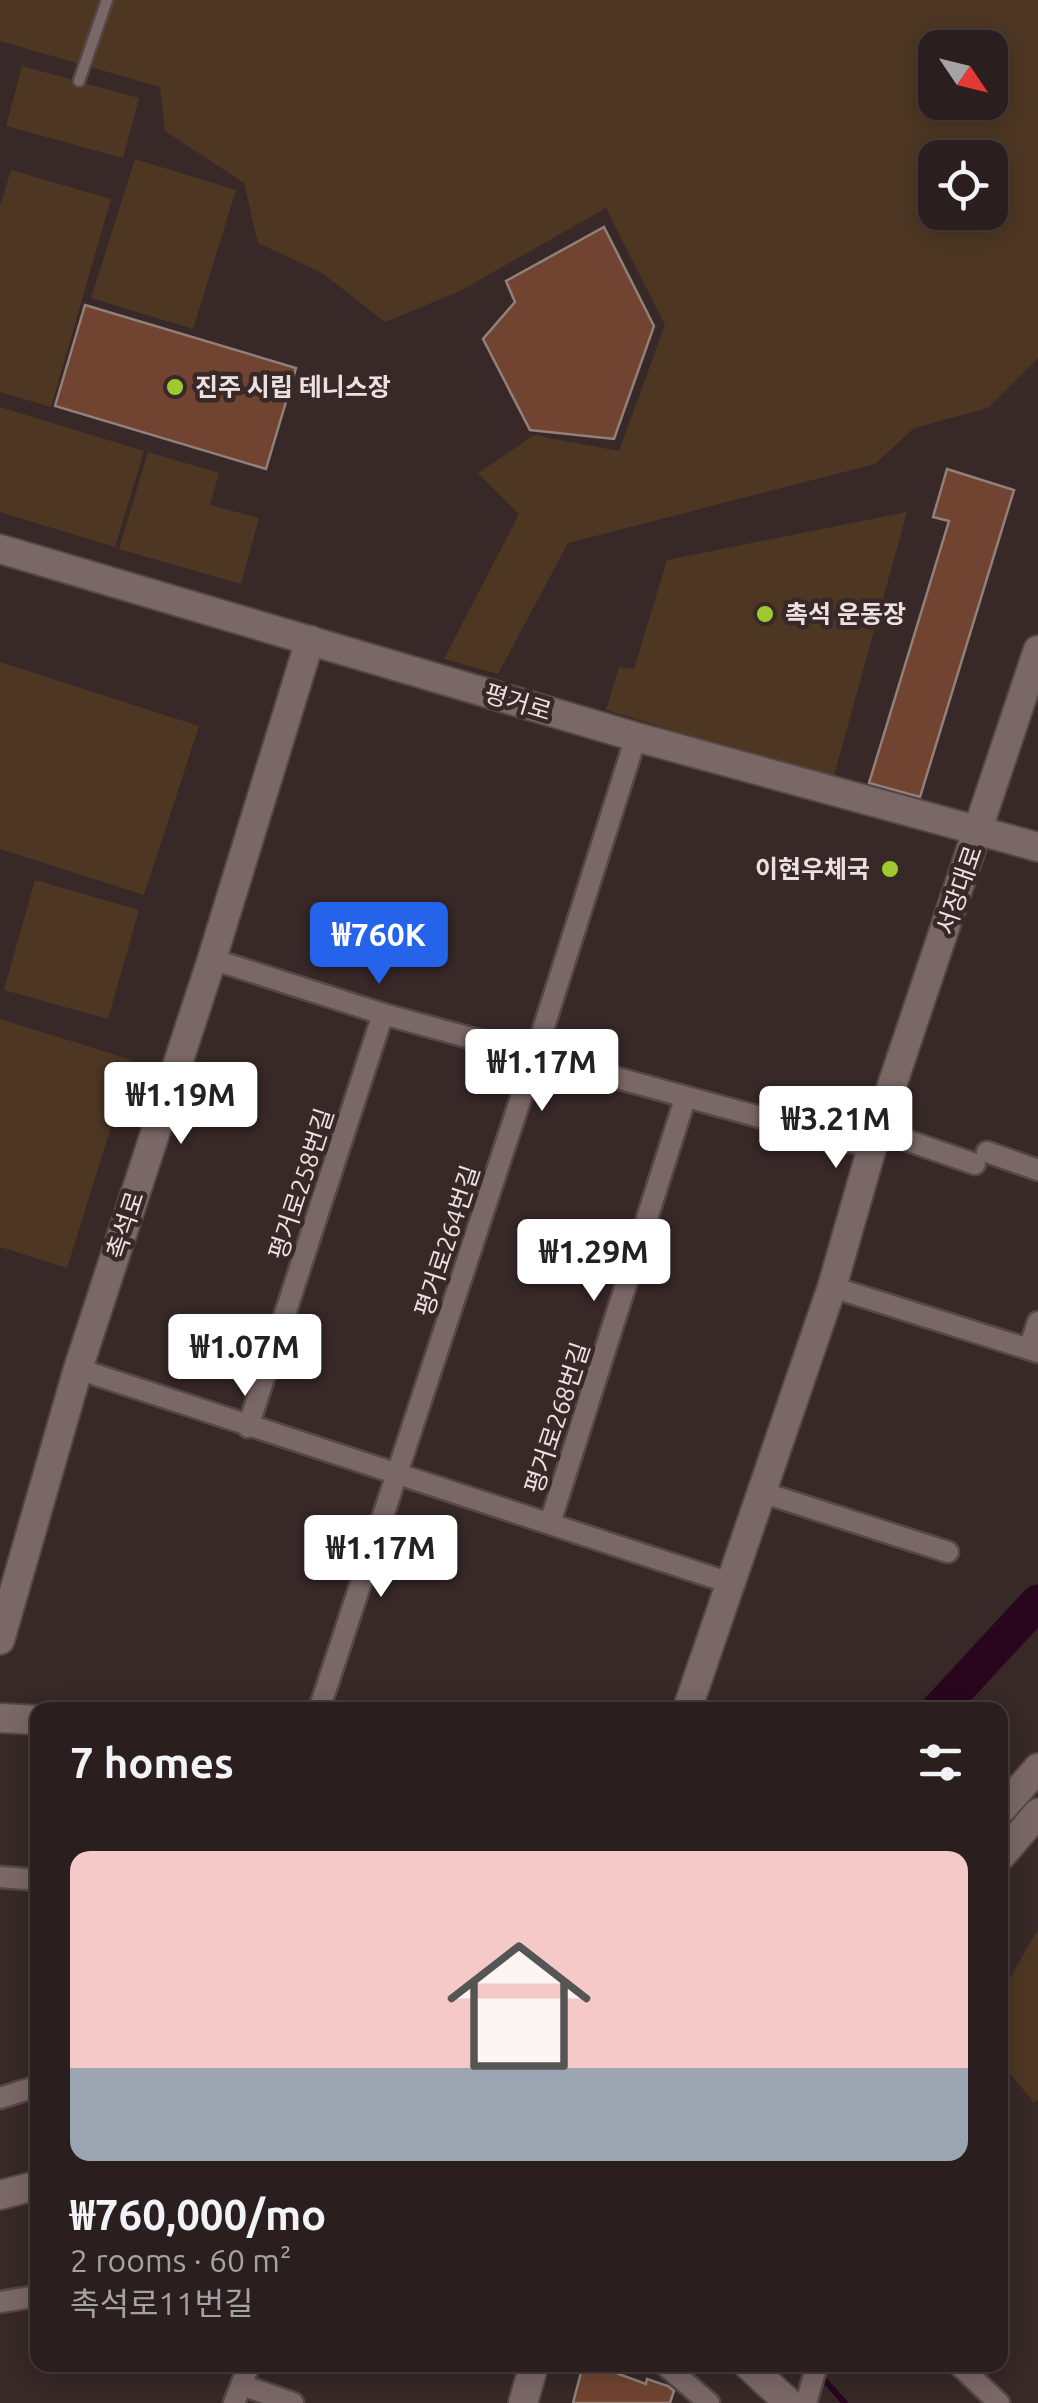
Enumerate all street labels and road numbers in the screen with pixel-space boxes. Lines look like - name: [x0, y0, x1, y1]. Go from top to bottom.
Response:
- street label: 평거로: [481, 679, 555, 725]
- street label: 서장대로: [931, 842, 987, 938]
- street label: 평거로258번길: [263, 1105, 339, 1263]
- street label: 평거로264번길: [409, 1162, 485, 1320]
- street label: 촉석로: [101, 1188, 149, 1262]
- street label: 평거로268번길: [519, 1339, 595, 1497]

